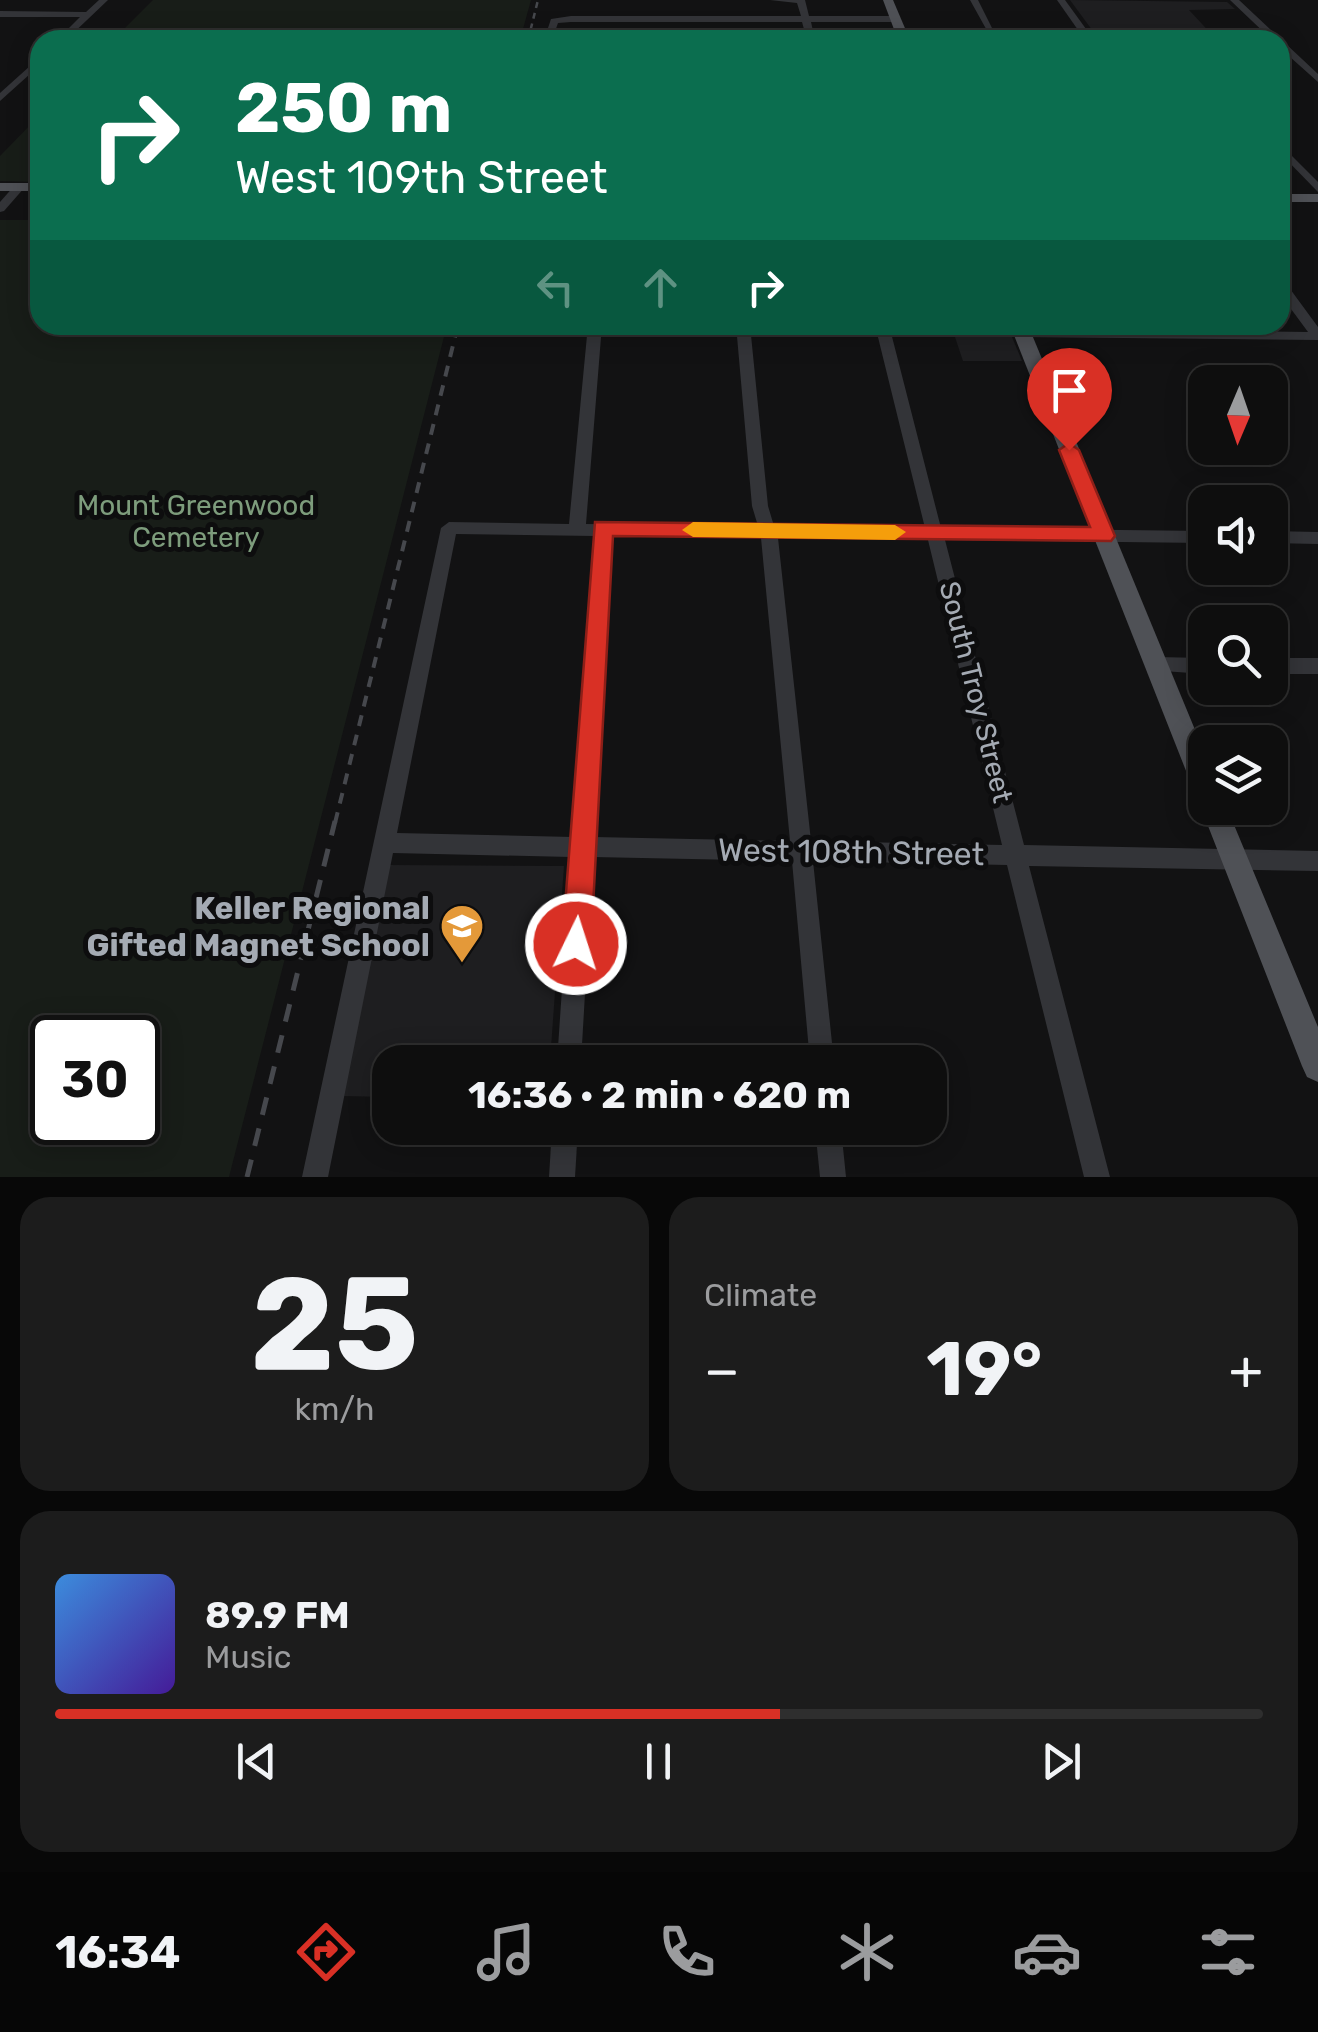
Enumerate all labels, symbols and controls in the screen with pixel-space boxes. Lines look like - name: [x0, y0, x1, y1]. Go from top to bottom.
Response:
- text: 250 m: [235, 67, 452, 150]
- icon: right: [70, 70, 200, 200]
- text: West 109th Street: [235, 151, 607, 204]
- icon: left: [528, 260, 583, 315]
- icon: ahead: [633, 260, 688, 315]
- icon: right: [738, 260, 793, 315]
- pin: [1027, 348, 1112, 451]
- icon: arrive: [1042, 363, 1097, 418]
- north arrow: [1188, 365, 1288, 465]
- map controls: [1188, 365, 1288, 825]
- button: sound: [1188, 485, 1288, 585]
- park label: Mount Greenwood Cemetery: [77, 489, 315, 554]
- street label: South Troy Street: [933, 578, 1019, 806]
- button: search: [1188, 605, 1288, 705]
- button: layers: [1188, 725, 1288, 825]
- street label: West 108th Street: [718, 831, 984, 873]
- place label: Keller Regional Gifted Magnet School: [87, 889, 430, 964]
- position arrow: [524, 892, 628, 996]
- school or university icon: Keller Regional Gifted Magnet School: [439, 903, 485, 964]
- speed limit sign: 30: [30, 1015, 160, 1145]
- text: 16:36 · 2 min · 620 m: [468, 1072, 851, 1118]
- text: 25: [250, 1247, 419, 1402]
- text: Climate: [704, 1276, 817, 1314]
- text: 19°: [926, 1325, 1042, 1414]
- text: −: [704, 1338, 740, 1403]
- text: +: [1229, 1338, 1263, 1403]
- text: km/h: [295, 1390, 374, 1428]
- text: 89.9 FM: [205, 1592, 350, 1638]
- text: Music: [205, 1638, 291, 1676]
- icon: previous: [229, 1734, 284, 1789]
- icon: pause: [631, 1734, 686, 1789]
- icon: next: [1034, 1734, 1089, 1789]
- icon: directions: [291, 1917, 361, 1987]
- icon: music: [471, 1917, 541, 1987]
- icon: phone: [652, 1917, 722, 1987]
- icon: climate: [832, 1917, 902, 1987]
- icon: car: [1012, 1917, 1082, 1987]
- icon: filters: [1193, 1917, 1263, 1987]
- text: 16:34: [55, 1926, 180, 1979]

